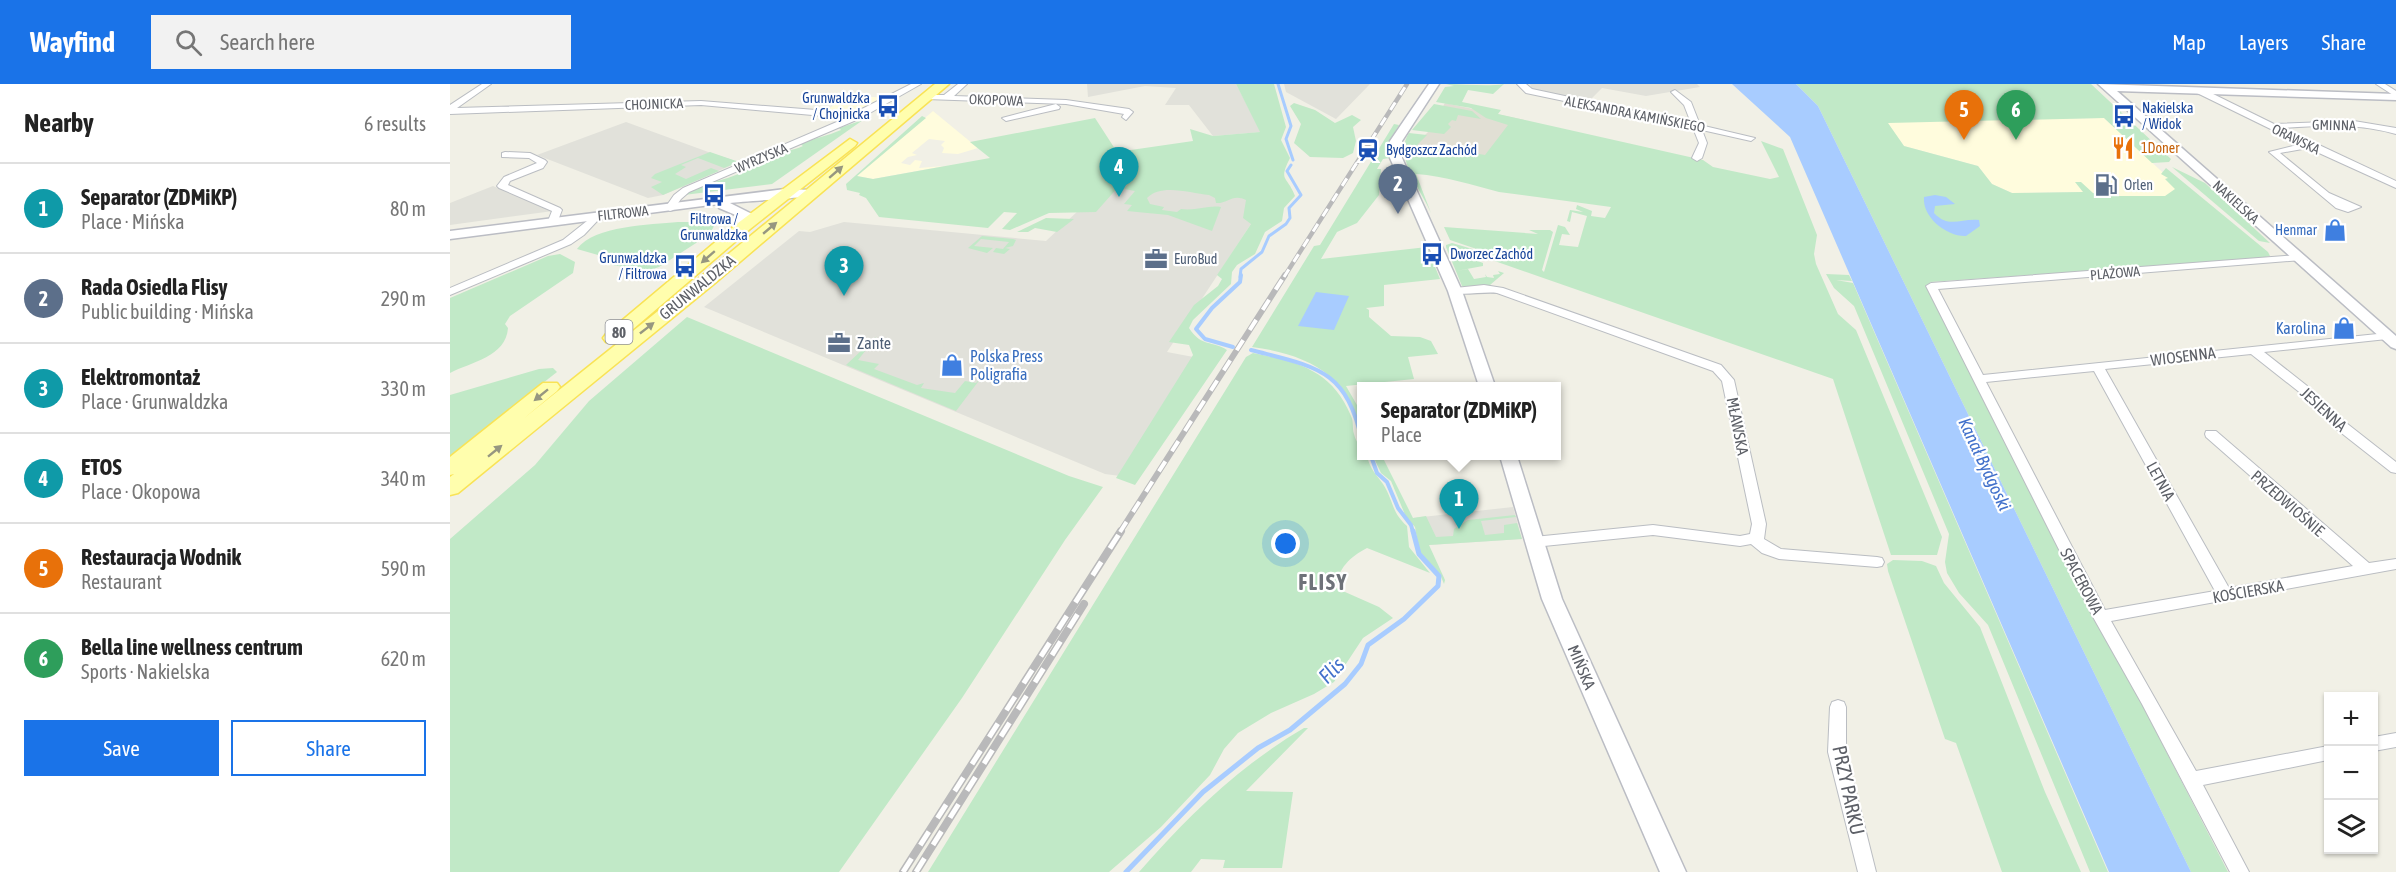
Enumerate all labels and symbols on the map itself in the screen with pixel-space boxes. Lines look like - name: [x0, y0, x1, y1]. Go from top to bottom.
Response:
- place label: Grunwaldzka / Chojnicka: [802, 90, 870, 122]
- street label: OKOPOWA: [969, 91, 1024, 109]
- pin: 5: [1944, 91, 1984, 140]
- pin: 6: [1996, 91, 2036, 140]
- bus stop icon: Grunwaldzka / Chojnicka: [875, 93, 901, 119]
- street label: ALEKSANDRA KAMIŃSKIEGO: [1564, 93, 1706, 135]
- street label: CHOJNICKA: [624, 95, 684, 113]
- place label: Nakielska / Widok: [2142, 100, 2193, 132]
- bus stop icon: Nakielska / Widok: [2111, 103, 2137, 129]
- street label: GMINNA: [2312, 117, 2356, 133]
- street label: ORAWSKA: [2269, 121, 2323, 158]
- restaurant icon: 1Doner: [2110, 135, 2136, 161]
- station icon: Bydgoszcz Zachód: [1355, 137, 1381, 163]
- street label: WYRZYSKA: [732, 140, 790, 176]
- place label: 1Doner: [2141, 140, 2180, 156]
- place label: Bydgoszcz Zachód: [1386, 142, 1477, 158]
- pin: 4: [1100, 147, 1138, 197]
- pin: 2: [1378, 164, 1418, 214]
- one-way arrow: [828, 166, 843, 179]
- fuel station icon: Orlen: [2093, 172, 2119, 198]
- place label: Orlen: [2124, 177, 2153, 193]
- street label: NAKIELSKA: [2210, 177, 2262, 227]
- bus stop icon: Filtrowa / Grunwaldzka: [701, 182, 727, 208]
- street label: FILTROWA: [597, 202, 649, 224]
- place label: Filtrowa / Grunwaldzka: [680, 211, 748, 243]
- shop icon: Henmar: [2322, 217, 2348, 243]
- one-way arrow: [762, 222, 777, 235]
- place label: Henmar: [2275, 222, 2318, 238]
- bus stop icon: Dworzec Zachód: [1419, 241, 1445, 267]
- pin: 3: [824, 246, 864, 296]
- office icon: EuroBud: [1143, 246, 1169, 272]
- place label: Dworzec Zachód: [1450, 246, 1533, 262]
- place label: Grunwaldzka / Filtrowa: [599, 250, 667, 282]
- street label: GRUNWALDZKA: [656, 251, 739, 323]
- one-way arrow: [700, 251, 716, 264]
- place label: EuroBud: [1174, 251, 1217, 267]
- bus stop icon: Grunwaldzka / Filtrowa: [672, 253, 698, 279]
- street label: PLAŻOWA: [2089, 263, 2141, 283]
- shop icon: Karolina: [2331, 315, 2357, 341]
- place label: Karolina: [2276, 319, 2326, 337]
- road number: 80: [606, 320, 632, 344]
- one-way arrow: [639, 322, 655, 335]
- office icon: Zante: [826, 330, 852, 356]
- place label: Zante: [857, 334, 891, 352]
- street label: WIOSENNA: [2150, 343, 2217, 369]
- place label: Polska Press Poligrafia: [970, 347, 1043, 384]
- shop icon: Polska Press Poligrafia: [939, 352, 965, 378]
- street label: JESIENNA: [2297, 383, 2351, 435]
- one-way arrow: [533, 388, 549, 401]
- street label: MŁAWSKA: [1724, 396, 1752, 457]
- water label: Kanał Bydgoski: [1954, 414, 2016, 514]
- one-way arrow: [487, 445, 502, 458]
- street label: LETNIA: [2143, 459, 2179, 504]
- street label: PRZEDWIOŚNIE: [2248, 466, 2328, 540]
- pin: 1: [1440, 480, 1478, 529]
- your location: [1271, 529, 1300, 558]
- street label: SPACEROWA: [2057, 545, 2107, 617]
- district label: FLISY: [1298, 569, 1348, 595]
- street label: KOŚCIERSKA: [2211, 576, 2285, 606]
- street label: MIŃSKA: [1565, 642, 1599, 692]
- water label: Flis: [1313, 652, 1349, 688]
- street label: PRZY PARKU: [1828, 743, 1870, 837]

